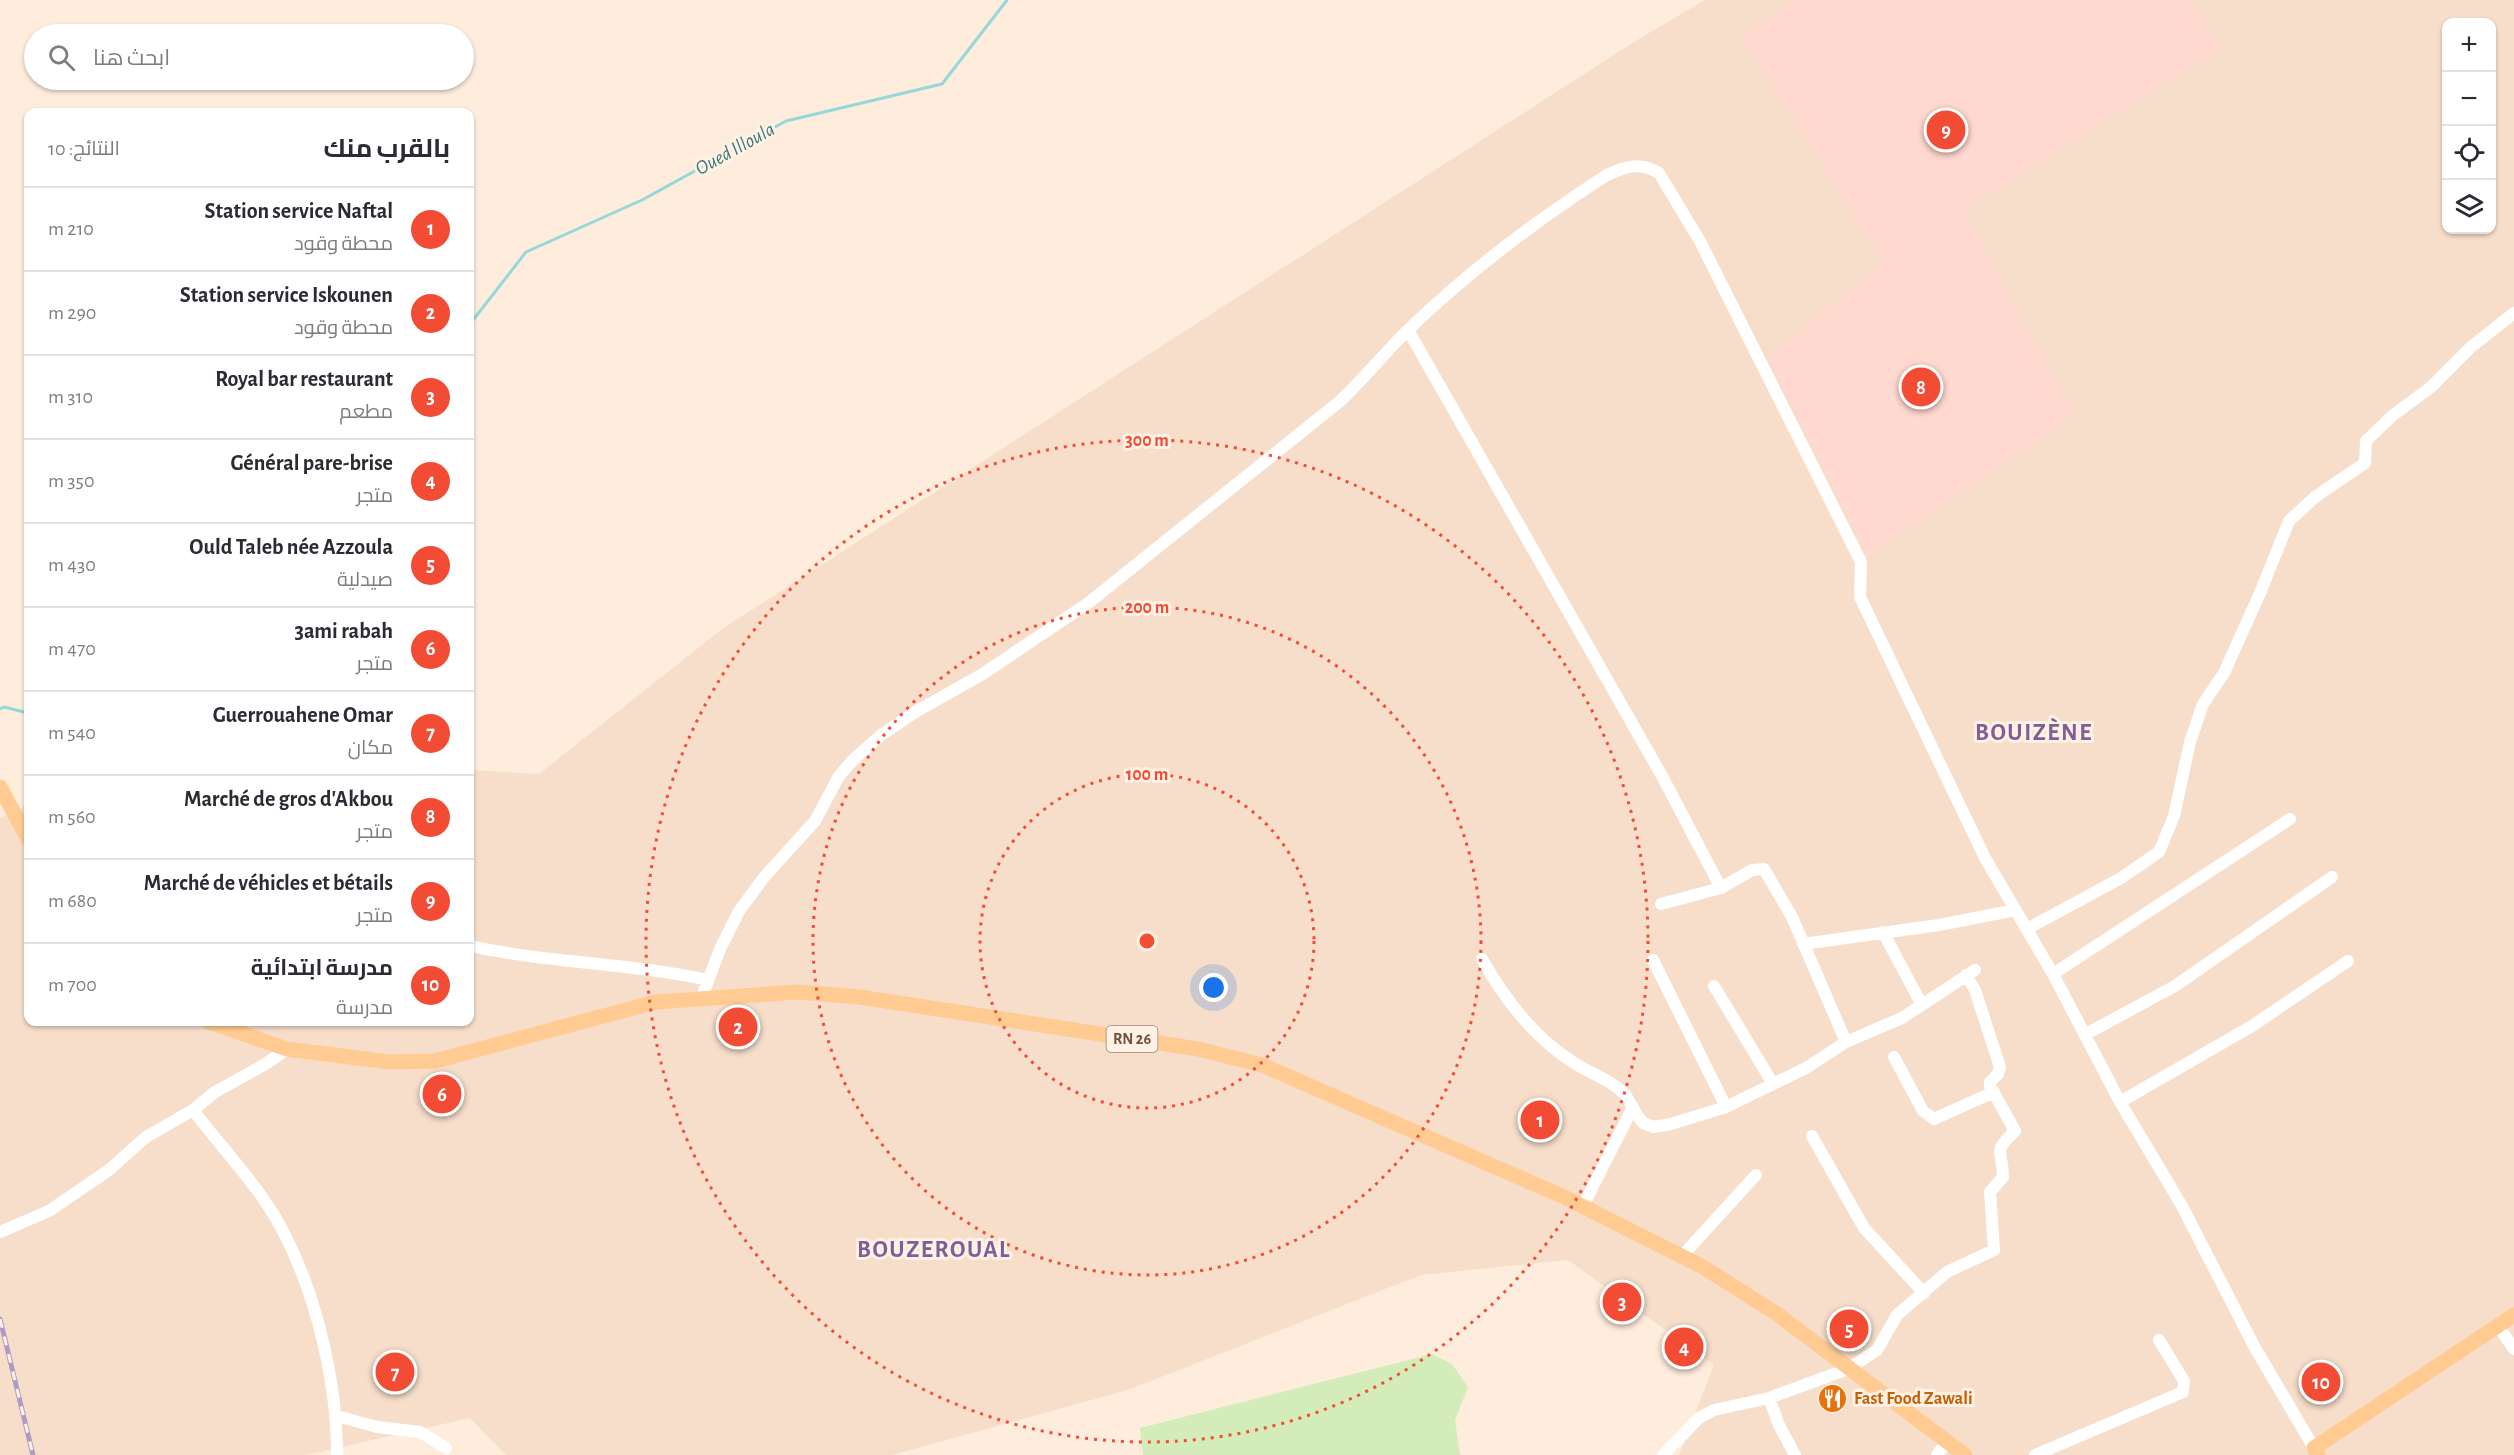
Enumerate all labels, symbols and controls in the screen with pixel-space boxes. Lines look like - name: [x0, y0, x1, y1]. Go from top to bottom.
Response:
- map controls: [2442, 18, 2496, 234]
- button: +: [2442, 18, 2496, 72]
- search box: [24, 24, 474, 90]
- icon: search: [45, 41, 78, 74]
- text: ابحث هنا: [93, 47, 170, 69]
- button: −: [2442, 72, 2496, 126]
- pin: 9: [1926, 108, 1966, 152]
- water label: Oued Illoula: [692, 119, 778, 179]
- button: locate: [2442, 126, 2496, 180]
- text: بالقرب منك: [323, 136, 450, 162]
- text: النتائج: 10: [48, 139, 120, 159]
- button: layers: [2442, 180, 2496, 234]
- text: Station service Naftal: [205, 200, 393, 222]
- text: 210 m: [48, 219, 94, 239]
- text: 1: [427, 219, 434, 239]
- text: محطة وقود: [294, 234, 393, 254]
- text: Station service Iskounen: [180, 284, 393, 306]
- text: 290 m: [48, 303, 96, 323]
- text: 2: [426, 303, 435, 323]
- text: محطة وقود: [294, 318, 393, 338]
- pin: 8: [1902, 364, 1940, 410]
- text: Royal bar restaurant: [215, 368, 393, 390]
- text: 310 m: [48, 387, 93, 407]
- text: 3: [426, 387, 435, 407]
- text: مطعم: [339, 402, 393, 422]
- text: 300 m: [1125, 432, 1169, 450]
- text: Général pare-brise: [230, 452, 393, 474]
- text: 350 m: [48, 471, 94, 491]
- text: 4: [425, 471, 436, 491]
- text: متجر: [356, 486, 393, 506]
- text: Ould Taleb née Azzoula: [189, 536, 393, 558]
- text: 430 m: [48, 555, 96, 575]
- text: 5: [426, 555, 435, 575]
- text: صيدلية: [337, 570, 393, 590]
- text: 200 m: [1125, 599, 1169, 617]
- text: 3ami rabah: [294, 620, 393, 642]
- text: 470 m: [48, 639, 96, 659]
- text: 6: [426, 639, 435, 659]
- text: متجر: [356, 654, 393, 674]
- text: Guerrouahene Omar: [213, 704, 393, 726]
- district label: BOUIZÈNE: [1975, 717, 2093, 745]
- text: 540 m: [48, 723, 96, 743]
- text: 7: [426, 723, 435, 743]
- text: مكان: [348, 738, 393, 758]
- text: 100 m: [1126, 766, 1168, 784]
- text: Marché de gros d'Akbou: [184, 788, 393, 810]
- text: 560 m: [48, 807, 96, 827]
- text: 8: [426, 807, 435, 827]
- text: متجر: [356, 822, 393, 842]
- text: Marché de véhicles et bétails: [144, 872, 393, 894]
- text: 680 m: [48, 891, 97, 911]
- text: 9: [426, 891, 435, 911]
- text: متجر: [356, 906, 393, 926]
- centre of rings: [1137, 931, 1157, 951]
- text: مدرسة ابتدائية: [251, 957, 393, 979]
- your location: [1199, 973, 1228, 1002]
- text: 700 m: [48, 975, 97, 995]
- text: 10: [422, 975, 439, 995]
- text: مدرسة: [336, 998, 393, 1018]
- pin: 2: [718, 1004, 758, 1050]
- road number: RN 26: [1106, 1026, 1158, 1052]
- pin: 6: [422, 1072, 462, 1116]
- pin: 1: [1520, 1098, 1560, 1142]
- district label: BOUZEROUAL: [857, 1238, 1011, 1262]
- pin: 3: [1602, 1280, 1642, 1324]
- pin: 5: [1830, 1306, 1868, 1352]
- pin: 4: [1664, 1324, 1704, 1370]
- pin: 7: [376, 1350, 414, 1394]
- pin: 10: [2302, 1360, 2340, 1404]
- restaurant icon: Fast Food Zawali: [1817, 1383, 1849, 1415]
- place label: Fast Food Zawali: [1854, 1390, 1973, 1408]

